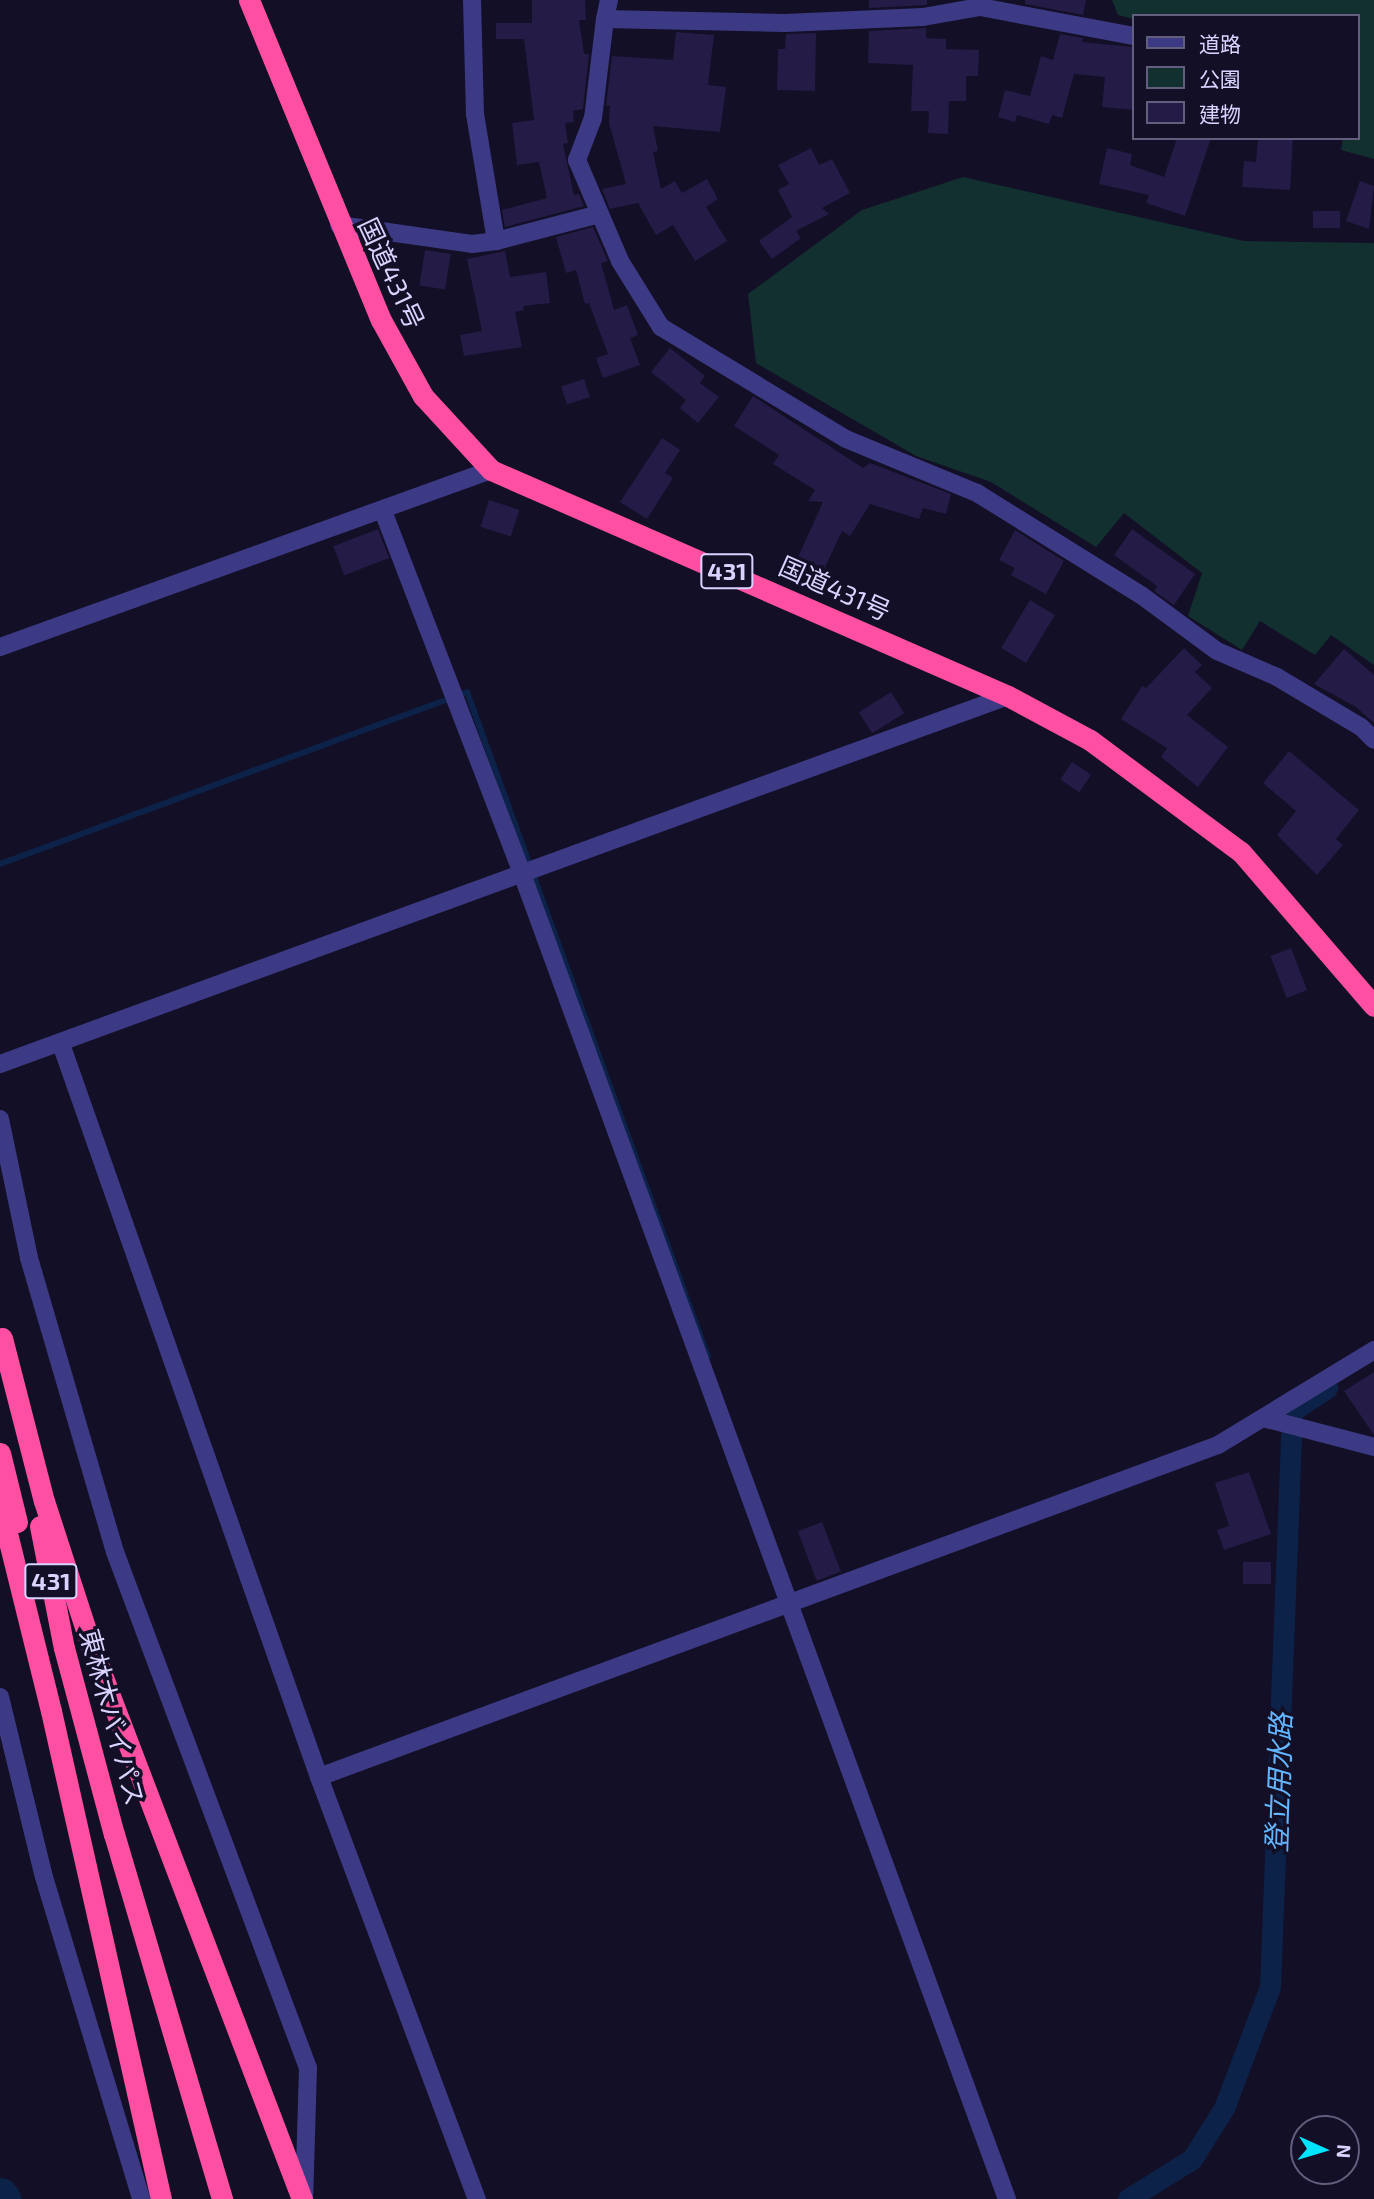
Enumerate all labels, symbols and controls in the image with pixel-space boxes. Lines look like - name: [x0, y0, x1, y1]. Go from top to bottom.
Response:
- legend: [1132, 14, 1360, 140]
- text: 道路: [1199, 31, 1241, 56]
- text: 公園: [1199, 66, 1241, 91]
- text: 建物: [1199, 101, 1241, 126]
- street label: 国道431号: [353, 213, 431, 333]
- road number: 431: [699, 550, 755, 592]
- street label: 国道431号: [774, 550, 896, 626]
- road number: 431: [23, 1560, 79, 1602]
- street label: 東林木バイパス: [74, 1625, 152, 1809]
- water label: 登立用水路: [1259, 1712, 1297, 1854]
- north arrow: [1290, 2115, 1360, 2185]
- text: N: [1333, 2144, 1356, 2159]

